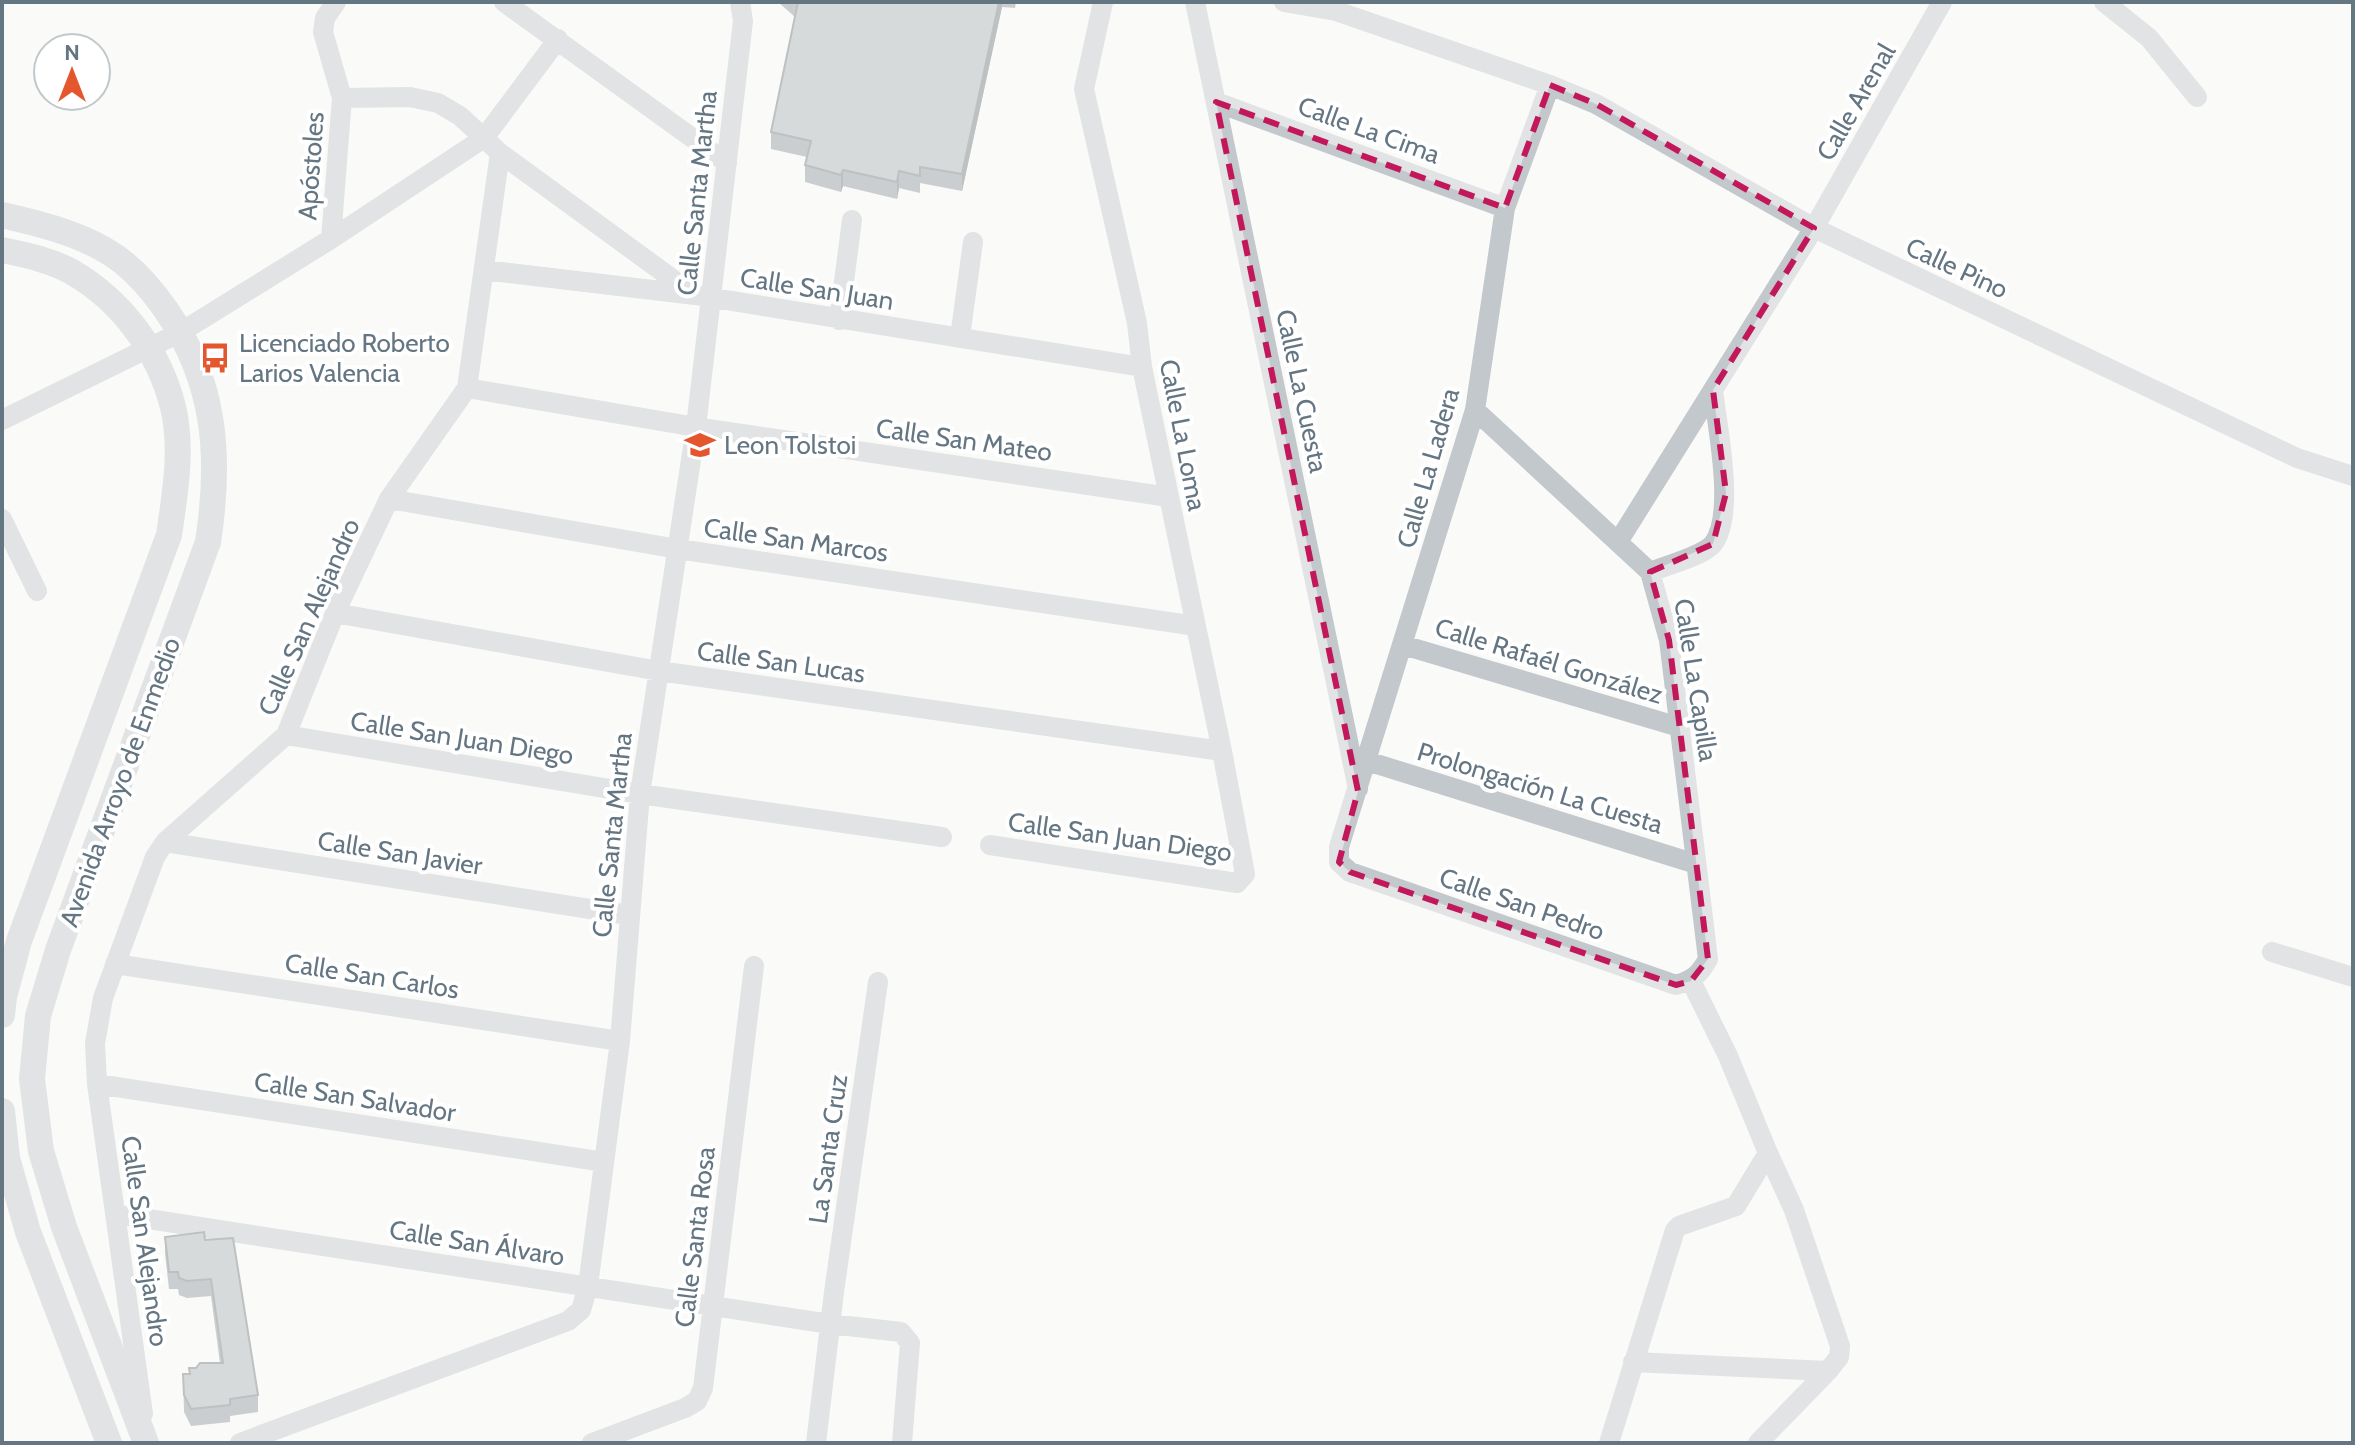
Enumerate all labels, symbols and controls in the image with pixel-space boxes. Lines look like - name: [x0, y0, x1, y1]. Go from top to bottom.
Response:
- north arrow: [32, 32, 112, 112]
- street label: Calle Arenal: [1810, 38, 1902, 166]
- text: N: [64, 39, 80, 66]
- street label: Calle Santa Martha: [670, 88, 724, 297]
- street label: Calle La Cima: [1294, 90, 1445, 171]
- street label: Apóstoles: [291, 110, 331, 221]
- street label: Calle Pino: [1901, 230, 2013, 306]
- street label: Calle San Juan: [738, 261, 896, 317]
- street label: Calle La Cuesta: [1269, 307, 1335, 476]
- place label: Licenciado Roberto Larios Valencia: [239, 327, 450, 389]
- bus stop icon: Licenciado Roberto Larios Valencia: [198, 341, 232, 375]
- street label: Calle La Loma: [1153, 357, 1213, 514]
- street label: Calle La Ladera: [1390, 384, 1466, 552]
- street label: Calle San Mateo: [874, 412, 1054, 468]
- school or university icon: Leon Tolstoi: [683, 428, 717, 462]
- place label: Leon Tolstoi: [724, 429, 856, 461]
- street label: Calle San Marcos: [702, 511, 890, 569]
- street label: Calle San Alejandro: [251, 514, 367, 720]
- street label: Calle La Capilla: [1667, 596, 1725, 764]
- street label: Calle Rafaél González: [1431, 611, 1667, 711]
- street label: Avenida Arroyo de Enmedio: [53, 633, 187, 931]
- street label: Calle San Lucas: [695, 634, 867, 690]
- street label: Calle San Juan Diego: [348, 705, 576, 771]
- street label: Calle Santa Martha: [585, 730, 639, 939]
- street label: Prolongación La Cuesta: [1413, 735, 1667, 841]
- street label: Calle San Juan Diego: [1006, 805, 1234, 869]
- street label: Calle San Javier: [315, 824, 485, 882]
- street label: Calle San Pedro: [1435, 861, 1609, 947]
- street label: Calle San Carlos: [283, 946, 461, 1006]
- street label: Calle San Salvador: [252, 1065, 459, 1129]
- street label: La Santa Cruz: [802, 1072, 854, 1226]
- street label: Calle San Alejandro: [114, 1134, 176, 1348]
- street label: Calle Santa Rosa: [668, 1144, 722, 1329]
- street label: Calle San Álvaro: [387, 1213, 567, 1273]

